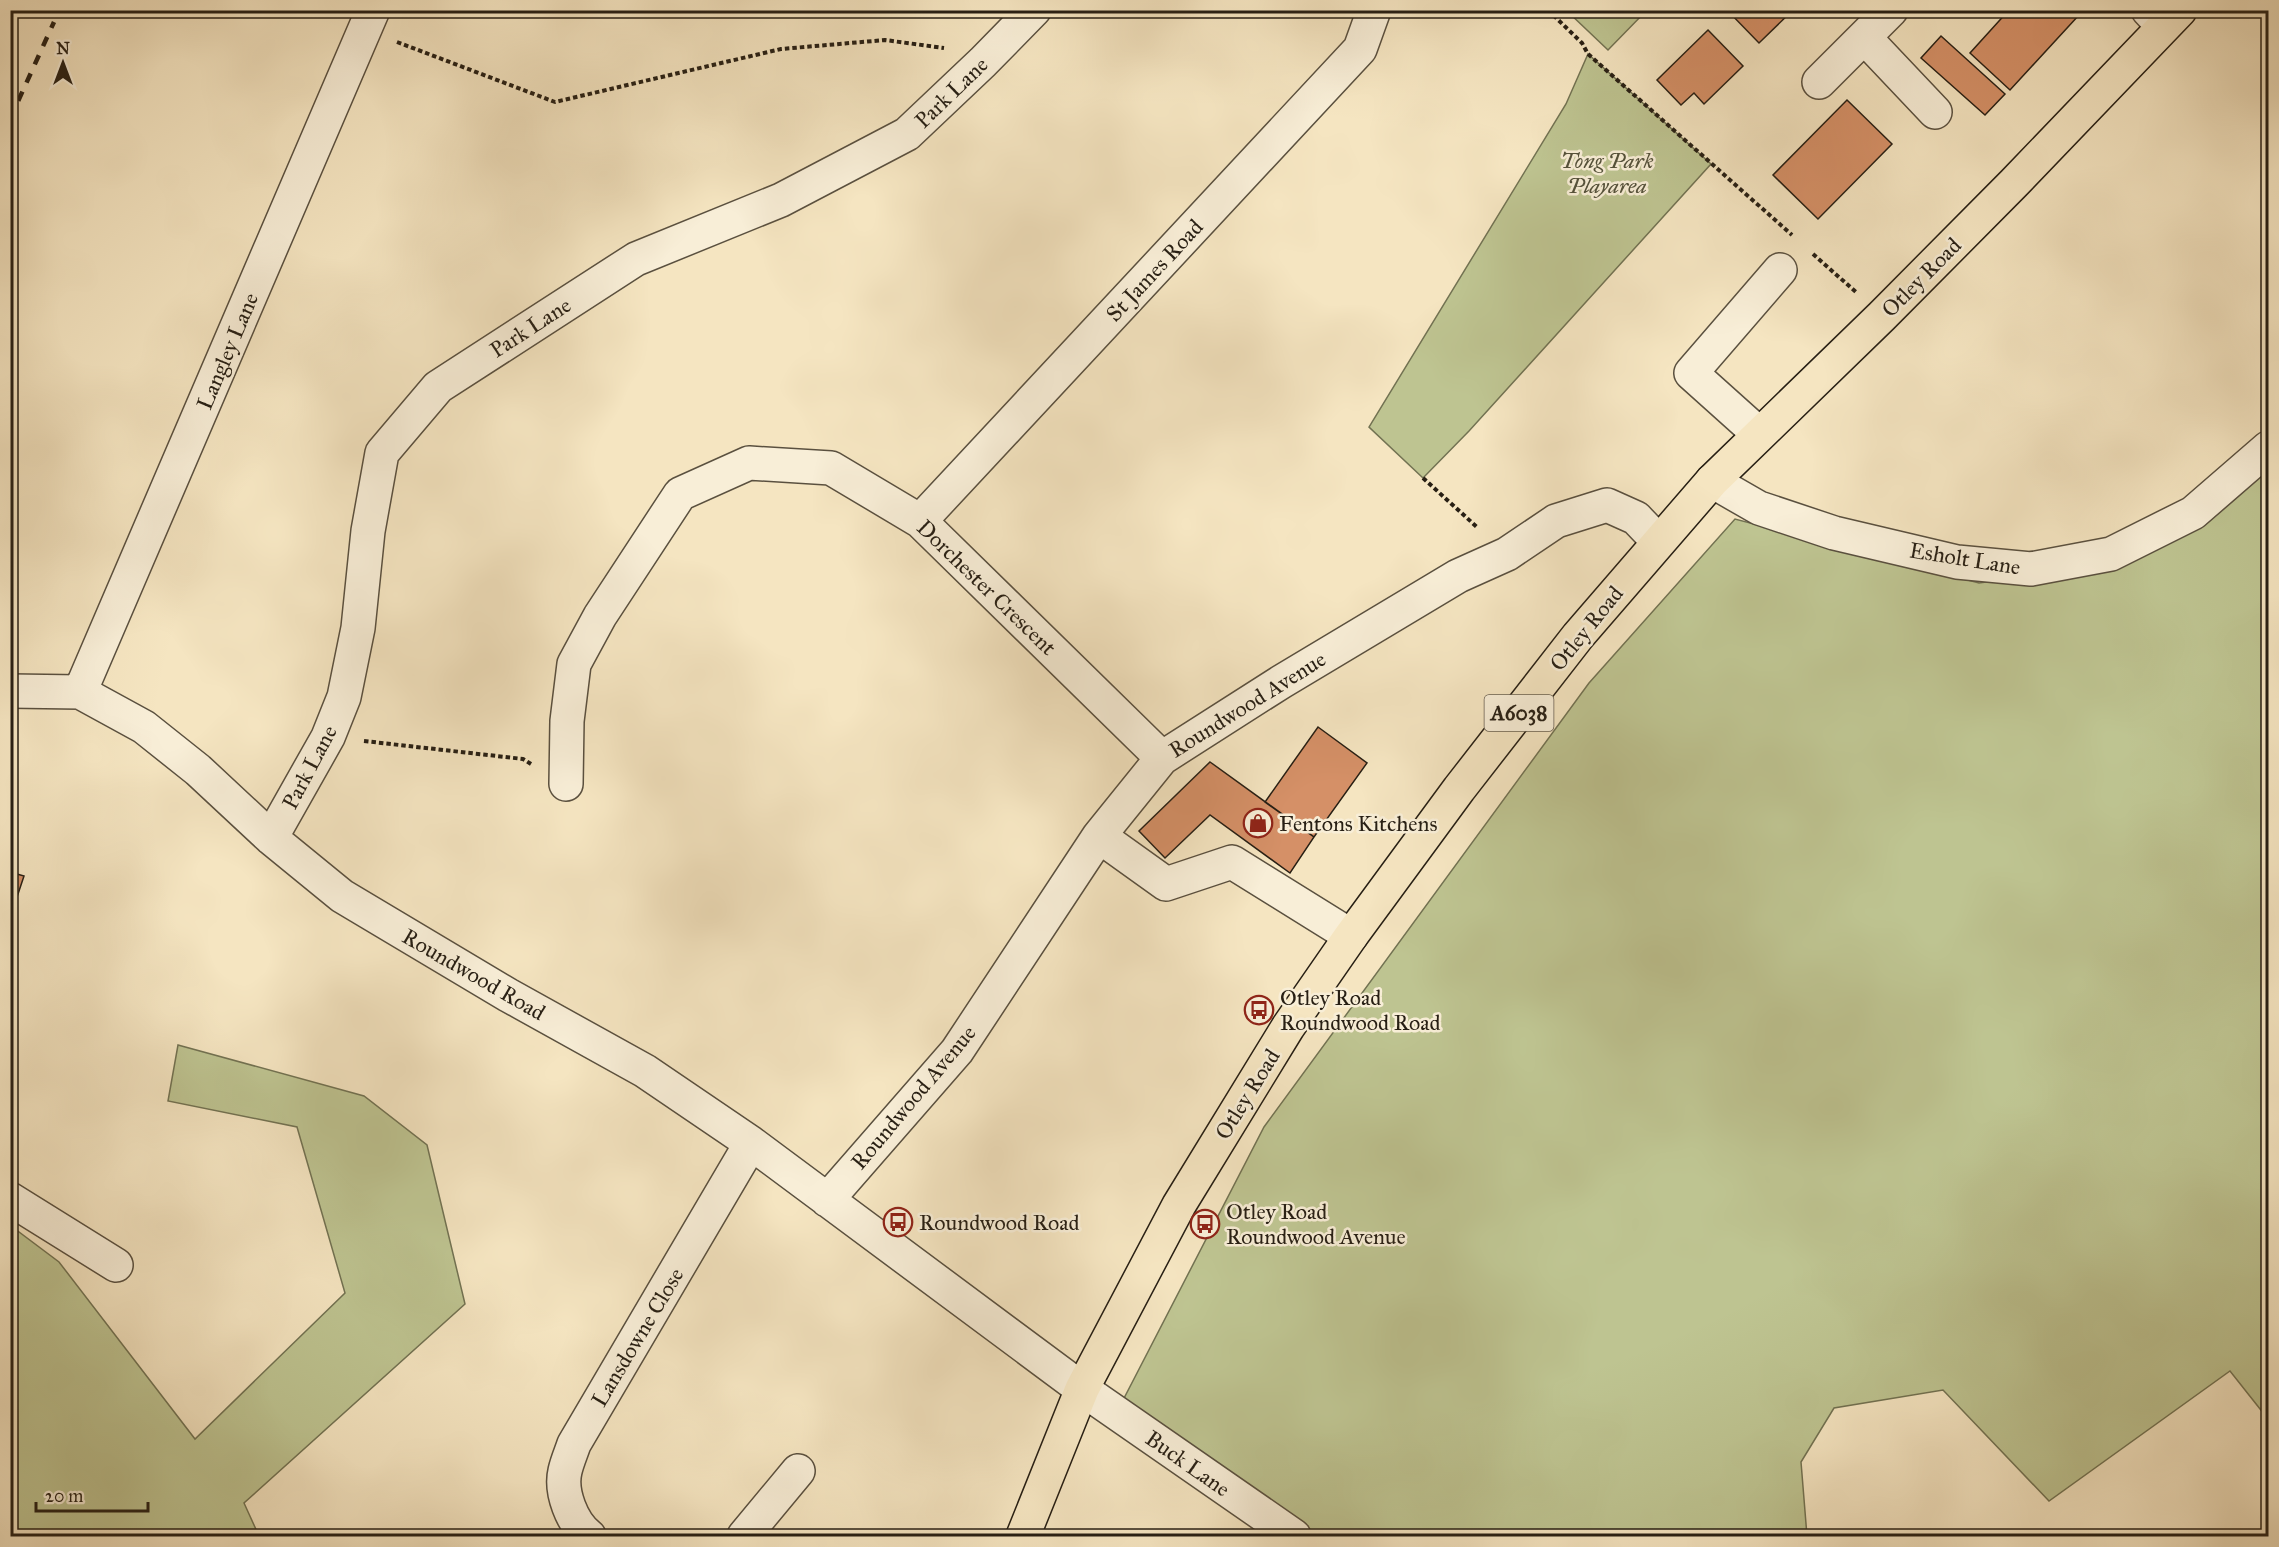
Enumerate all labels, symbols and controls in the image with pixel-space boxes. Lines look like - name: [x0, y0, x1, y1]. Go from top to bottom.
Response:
- north arrow: [33, 33, 93, 93]
- text: N: [56, 39, 70, 58]
- street label: Park Lane: [909, 51, 994, 134]
- park label: Tong Park Playarea: [1561, 147, 1654, 199]
- street label: St James Road: [1100, 214, 1209, 327]
- street label: Otley Road: [1876, 232, 1967, 323]
- street label: Langley Lane: [191, 289, 264, 414]
- street label: Park Lane: [485, 291, 576, 364]
- street label: Dorchester Crescent: [911, 514, 1062, 661]
- street label: Esholt Lane: [1907, 536, 2022, 581]
- street label: Otley Road: [1544, 580, 1629, 676]
- street label: Roundwood Avenue: [1164, 645, 1331, 763]
- road number: A6038: [1484, 695, 1553, 731]
- street label: Park Lane: [276, 721, 343, 814]
- shop icon: Fentons Kitchens: [1242, 807, 1274, 839]
- place label: Fentons Kitchens: [1279, 810, 1437, 837]
- street label: Roundwood Road: [397, 923, 550, 1026]
- place label: Otley Road Roundwood Road: [1280, 984, 1441, 1036]
- bus stop icon: Otley Road Roundwood Road: [1243, 994, 1275, 1026]
- street label: Roundwood Avenue: [845, 1020, 981, 1175]
- street label: Otley Road: [1209, 1044, 1286, 1144]
- place label: Otley Road Roundwood Avenue: [1226, 1198, 1406, 1250]
- bus stop icon: Roundwood Road: [882, 1206, 914, 1238]
- bus stop icon: Otley Road Roundwood Avenue: [1189, 1208, 1221, 1240]
- place label: Roundwood Road: [919, 1209, 1080, 1236]
- street label: Lansdowne Close: [585, 1263, 689, 1412]
- street label: Buck Lane: [1140, 1425, 1235, 1502]
- scale bar: [36, 1475, 148, 1513]
- text: 20 m: [45, 1485, 83, 1507]

